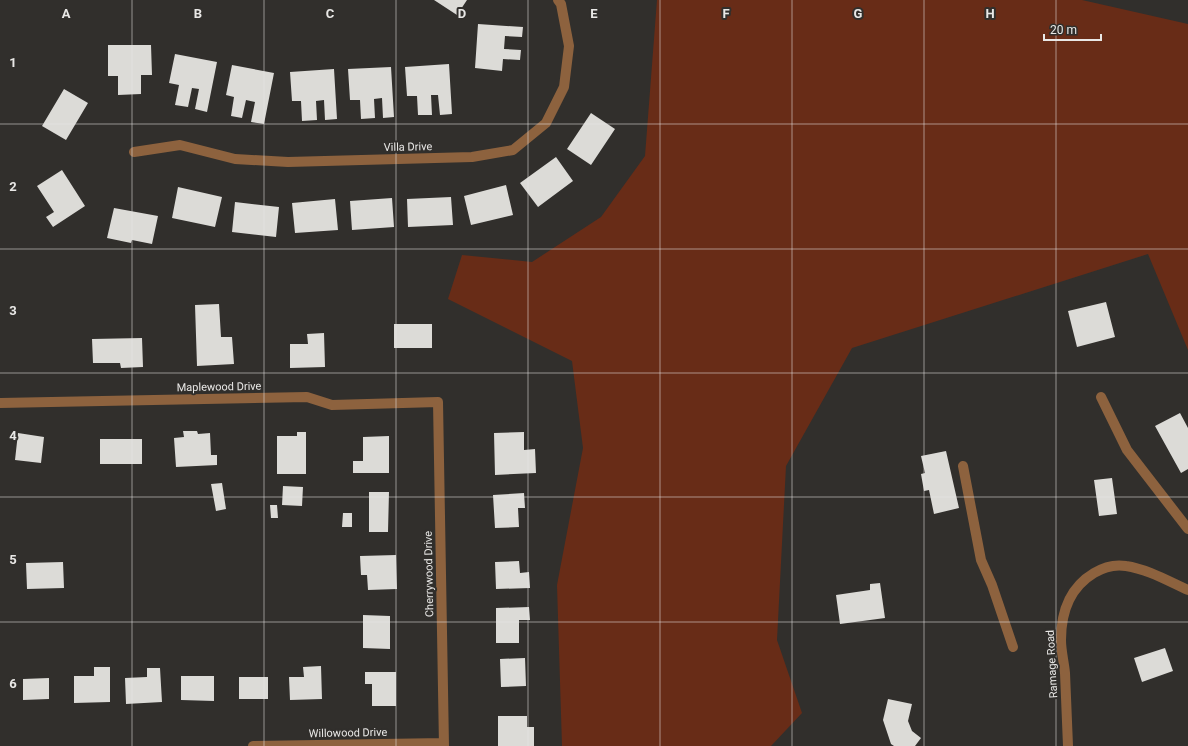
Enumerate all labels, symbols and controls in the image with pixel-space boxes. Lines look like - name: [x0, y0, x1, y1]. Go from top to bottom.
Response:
- text: A: [62, 6, 71, 21]
- text: B: [194, 6, 202, 21]
- text: C: [326, 6, 335, 21]
- text: D: [458, 6, 466, 21]
- text: E: [590, 6, 598, 21]
- text: F: [722, 6, 730, 21]
- text: G: [854, 6, 863, 21]
- text: H: [985, 6, 995, 21]
- scale bar: [1044, 16, 1101, 42]
- text: 20 m: [1050, 23, 1077, 37]
- text: 1: [9, 55, 17, 70]
- street label: Villa Drive: [384, 140, 433, 154]
- text: 2: [9, 179, 17, 194]
- text: 3: [9, 303, 17, 318]
- street label: Maplewood Drive: [177, 380, 262, 394]
- text: 4: [9, 428, 17, 443]
- street label: Cherrywood Drive: [422, 531, 436, 617]
- text: 5: [9, 552, 17, 567]
- street label: Ramage Road: [1044, 630, 1060, 698]
- text: 6: [9, 676, 17, 691]
- street label: Willowood Drive: [309, 726, 388, 740]

